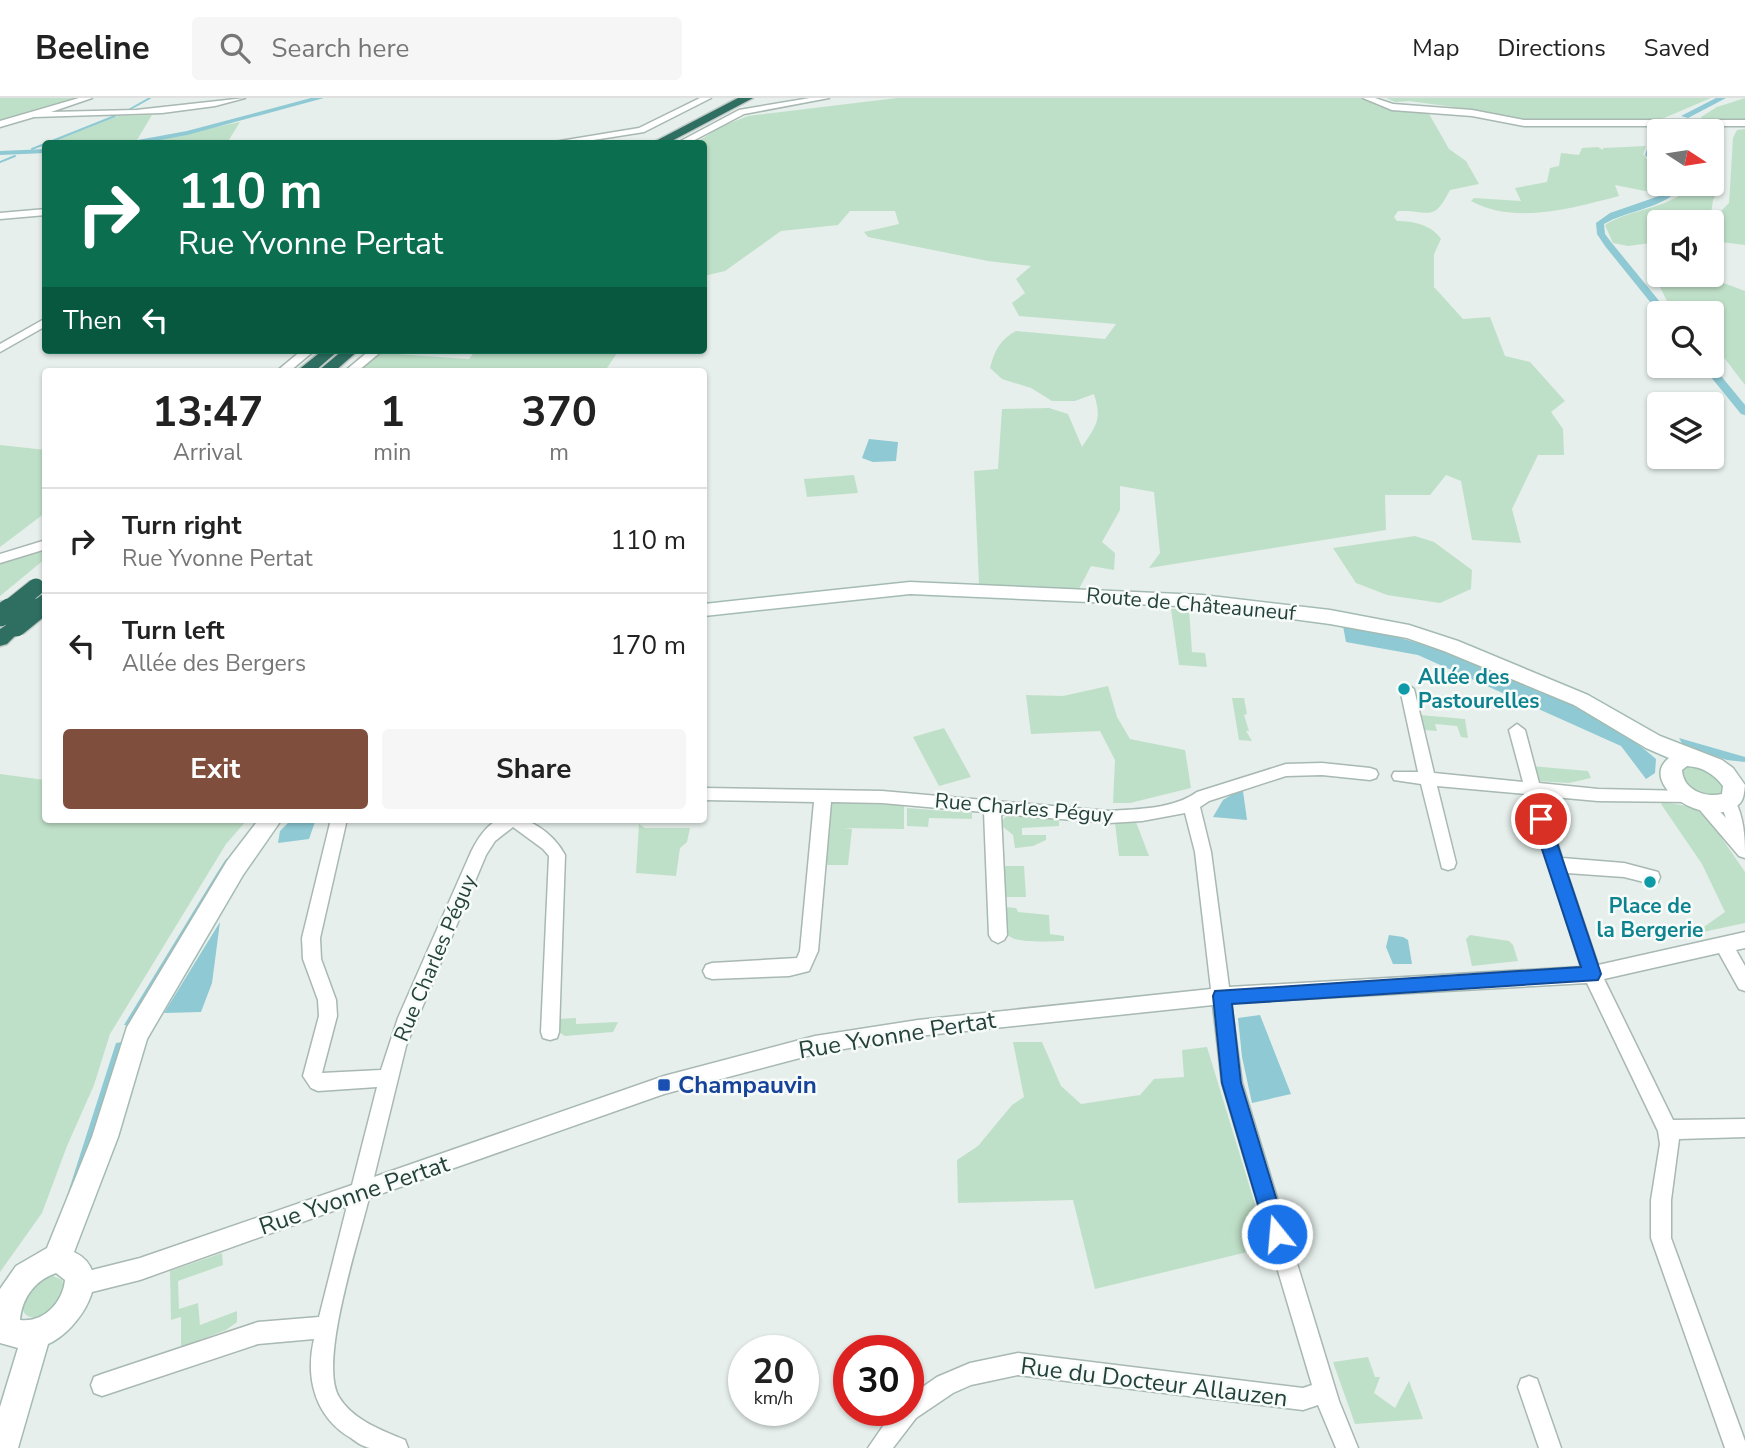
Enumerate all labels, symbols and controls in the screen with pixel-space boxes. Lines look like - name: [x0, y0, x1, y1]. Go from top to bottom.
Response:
- search box: [192, 17, 682, 80]
- text: Beeline: [35, 26, 150, 71]
- icon: search: [216, 29, 254, 67]
- text: Search here: [272, 31, 409, 66]
- text: Map: [1412, 32, 1459, 64]
- text: Directions: [1497, 32, 1606, 64]
- text: Saved: [1644, 32, 1710, 64]
- north arrow: [1647, 119, 1724, 196]
- map controls: [1647, 119, 1724, 469]
- text: 110 m: [178, 158, 322, 225]
- icon: right: [63, 168, 154, 259]
- button: sound: [1647, 210, 1724, 287]
- text: Rue Yvonne Pertat: [178, 222, 443, 265]
- icon: left: [136, 301, 174, 339]
- button: search: [1647, 301, 1724, 378]
- text: Then: [63, 303, 122, 338]
- text: 13:47: [152, 384, 263, 441]
- text: 1: [380, 384, 405, 441]
- text: 370: [521, 384, 597, 441]
- button: layers: [1647, 392, 1724, 469]
- text: Arrival: [173, 437, 242, 468]
- text: min: [373, 437, 411, 468]
- text: m: [549, 437, 569, 468]
- text: Turn right: [122, 508, 241, 543]
- icon: right: [63, 522, 101, 560]
- text: 110 m: [610, 523, 686, 558]
- text: Rue Yvonne Pertat: [122, 543, 313, 574]
- street label: Route de Châteauneuf: [1085, 581, 1298, 627]
- text: Turn left: [122, 613, 225, 648]
- icon: left: [63, 627, 101, 665]
- text: 170 m: [610, 628, 686, 663]
- text: Allée des Bergers: [122, 648, 306, 679]
- place label: Allée des Pastourelles: [1418, 663, 1539, 715]
- marker: Allée des Pastourelles: [1396, 681, 1412, 697]
- button: Exit: [63, 729, 368, 809]
- button: Share: [382, 729, 686, 809]
- street label: Rue Charles Péguy: [934, 786, 1114, 830]
- pin: [1511, 789, 1571, 849]
- icon: arrive: [1522, 800, 1560, 838]
- street label: Rue Charles Péguy: [387, 870, 483, 1046]
- marker: Place de la Bergerie: [1642, 874, 1658, 890]
- place label: Place de la Bergerie: [1597, 892, 1703, 944]
- street label: Rue Yvonne Pertat: [796, 1004, 998, 1066]
- place label: Champauvin: [678, 1069, 817, 1101]
- marker: Champauvin: [656, 1077, 672, 1093]
- street label: Rue Yvonne Pertat: [255, 1147, 454, 1243]
- position arrow: [1240, 1197, 1314, 1271]
- speed limit sign: 30: [833, 1335, 924, 1426]
- text: 20: [752, 1348, 795, 1395]
- street label: Rue du Docteur Allauzen: [1019, 1350, 1289, 1414]
- text: km/h: [754, 1386, 793, 1410]

